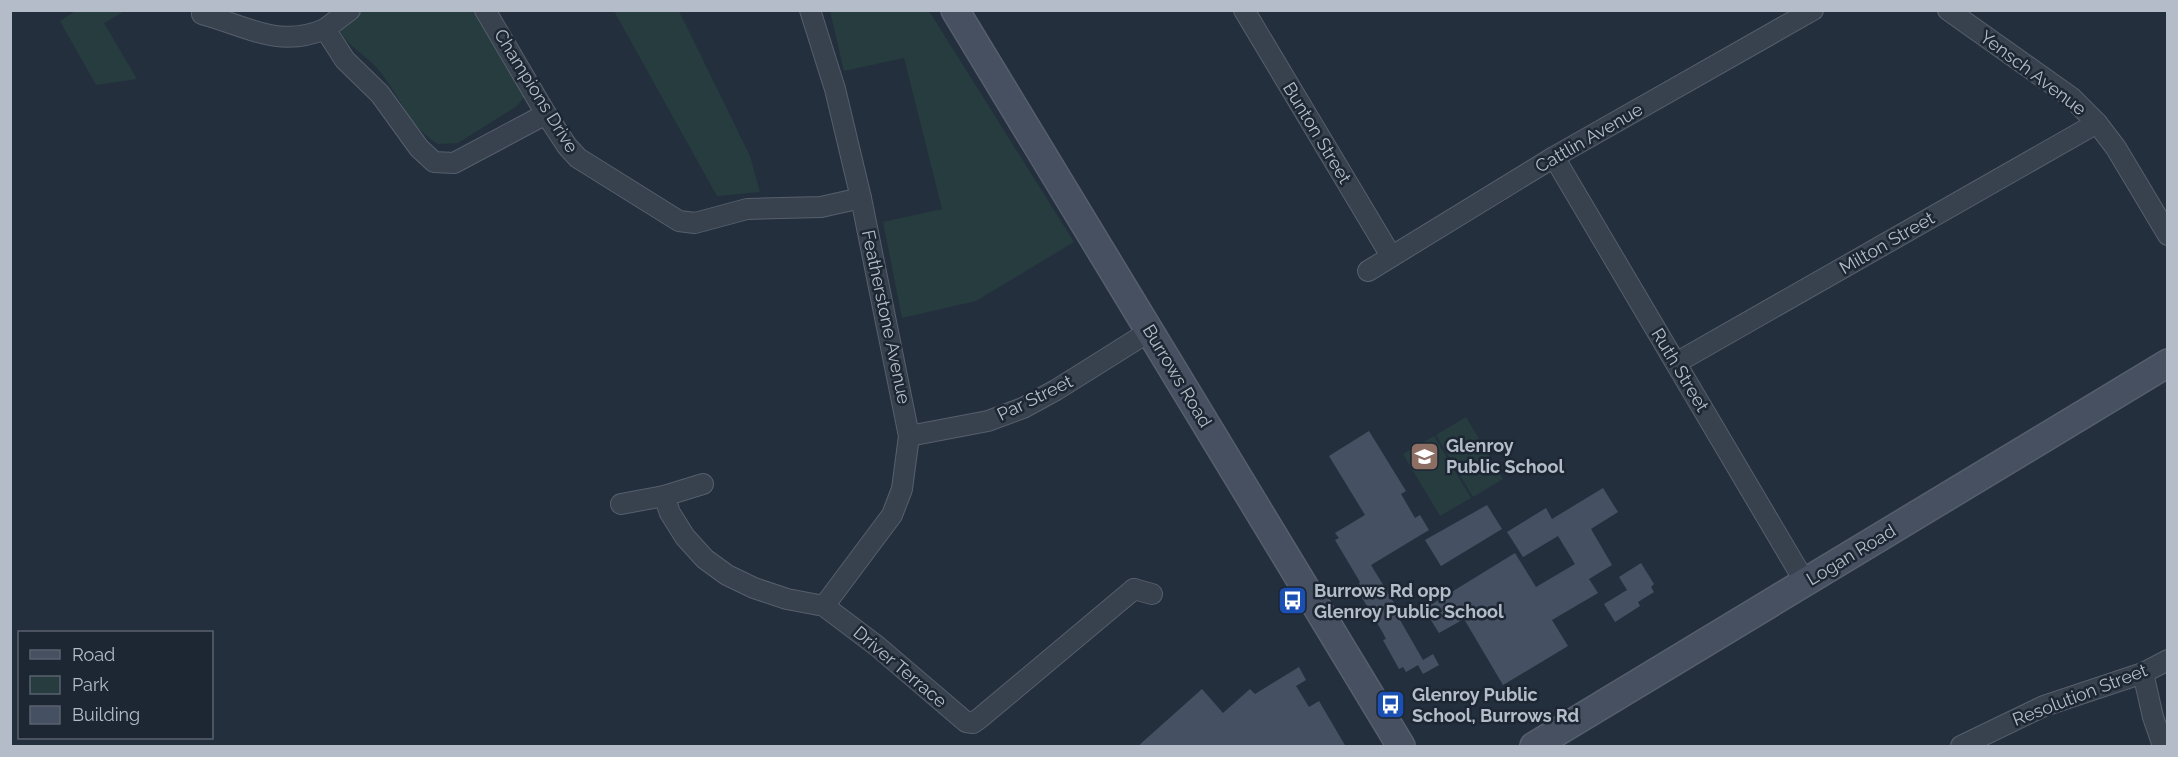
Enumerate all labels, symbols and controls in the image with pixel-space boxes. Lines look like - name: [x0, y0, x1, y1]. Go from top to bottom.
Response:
- street label: Champions Drive: [490, 25, 583, 157]
- street label: Yensch Avenue: [1976, 26, 2091, 120]
- street label: Bunton Street: [1279, 78, 1356, 187]
- street label: Cattlin Avenue: [1531, 98, 1647, 177]
- street label: Milton Street: [1836, 207, 1938, 278]
- street label: Featherstone Avenue: [858, 228, 915, 406]
- street label: Burrows Road: [1138, 321, 1216, 431]
- street label: Ruth Street: [1647, 324, 1713, 415]
- street label: Par Street: [994, 370, 1076, 425]
- place label: Glenroy Public School: [1446, 435, 1564, 477]
- school or university icon: Glenroy Public School: [1409, 440, 1441, 472]
- street label: Logan Road: [1802, 520, 1899, 589]
- place label: Burrows Rd opp Glenroy Public School: [1314, 580, 1504, 622]
- bus stop icon: Burrows Rd opp Glenroy Public School: [1277, 585, 1309, 617]
- street label: Driver Terrace: [849, 622, 952, 712]
- legend: [18, 631, 213, 739]
- text: Road: [72, 644, 115, 665]
- street label: Resolution Street: [2009, 659, 2150, 730]
- text: Park: [72, 674, 109, 695]
- place label: Glenroy Public School, Burrows Rd: [1412, 684, 1579, 726]
- bus stop icon: Glenroy Public School, Burrows Rd: [1375, 689, 1407, 721]
- text: Building: [72, 704, 140, 725]

